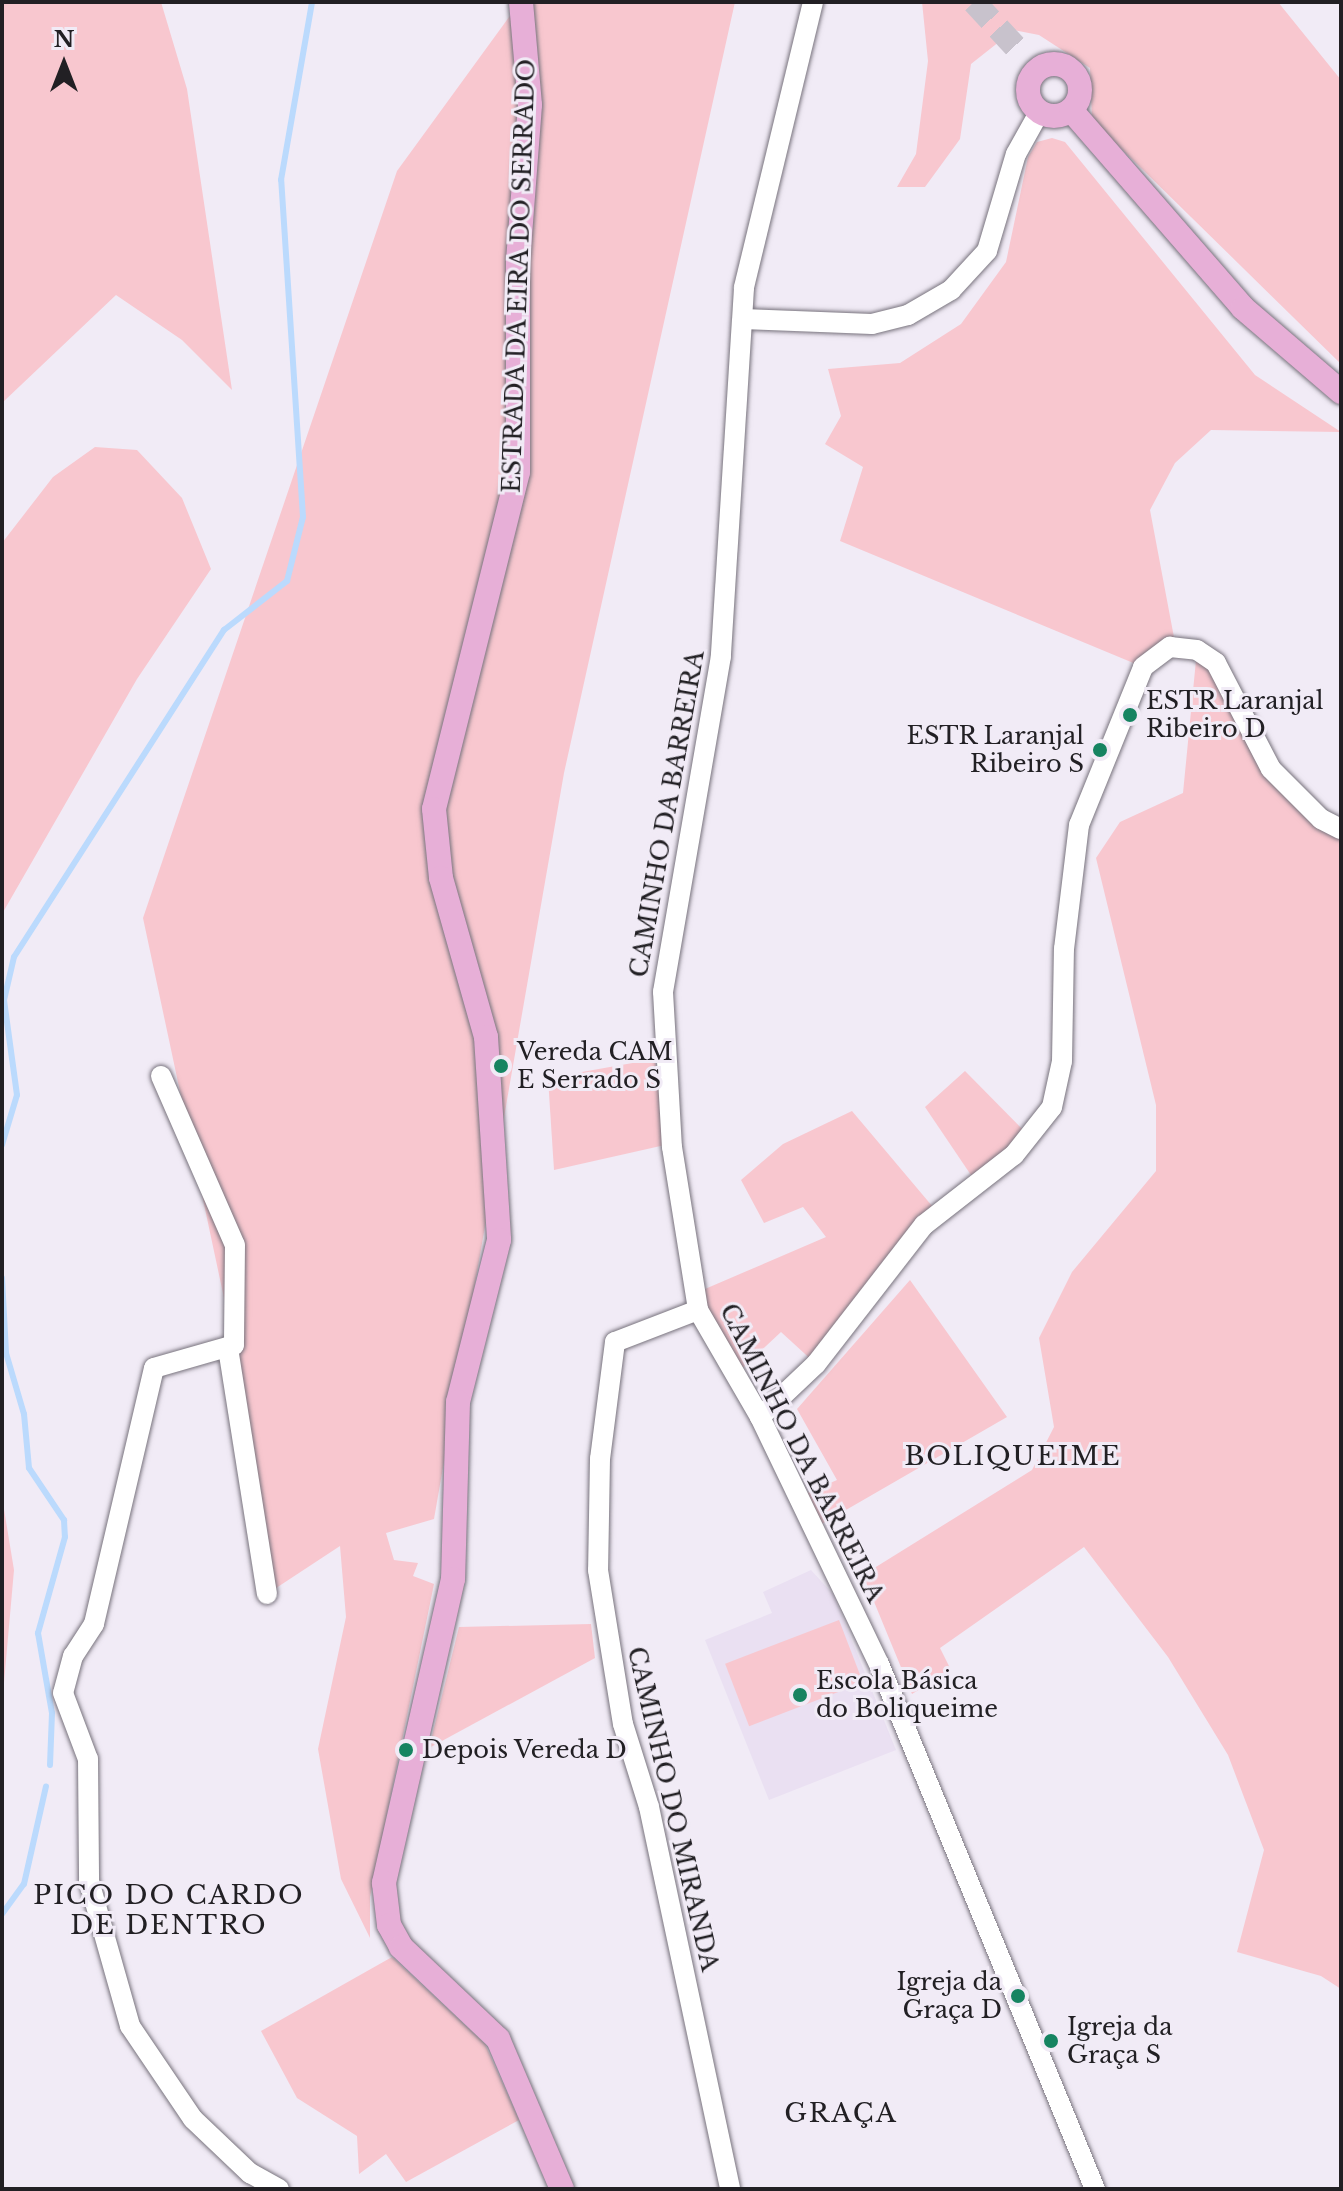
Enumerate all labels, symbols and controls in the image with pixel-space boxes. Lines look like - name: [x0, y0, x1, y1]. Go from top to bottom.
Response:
- north arrow: [24, 24, 104, 104]
- text: N: [54, 26, 74, 53]
- street label: ESTRADA DA EIRA DO SERRADO: [497, 57, 541, 495]
- street label: CAMINHO DA BARREIRA: [624, 648, 710, 980]
- place label: ESTR Laranjal Ribeiro D: [1146, 687, 1324, 743]
- marker: ESTR Laranjal Ribeiro D: [1121, 706, 1139, 724]
- place label: ESTR Laranjal Ribeiro S: [906, 722, 1084, 778]
- marker: ESTR Laranjal Ribeiro S: [1091, 741, 1109, 759]
- place label: Vereda CAM E Serrado S: [517, 1038, 673, 1094]
- marker: Vereda CAM E Serrado S: [492, 1057, 510, 1075]
- street label: CAMINHO DA BARREIRA: [714, 1298, 890, 1608]
- district label: BOLIQUEIME: [904, 1441, 1122, 1473]
- street label: CAMINHO DO MIRANDA: [622, 1644, 724, 1974]
- place label: Escola Básica do Boliqueime: [816, 1667, 998, 1723]
- marker: Escola Básica do Boliqueime: [791, 1686, 809, 1704]
- place label: Depois Vereda D: [422, 1736, 628, 1764]
- marker: Depois Vereda D: [397, 1741, 415, 1759]
- district label: PICO DO CARDO DE DENTRO: [33, 1880, 305, 1942]
- place label: Igreja da Graça D: [896, 1968, 1002, 2024]
- marker: Igreja da Graça D: [1009, 1987, 1027, 2005]
- place label: Igreja da Graça S: [1067, 2013, 1173, 2069]
- marker: Igreja da Graça S: [1042, 2032, 1060, 2050]
- district label: GRAÇA: [784, 2098, 898, 2130]

